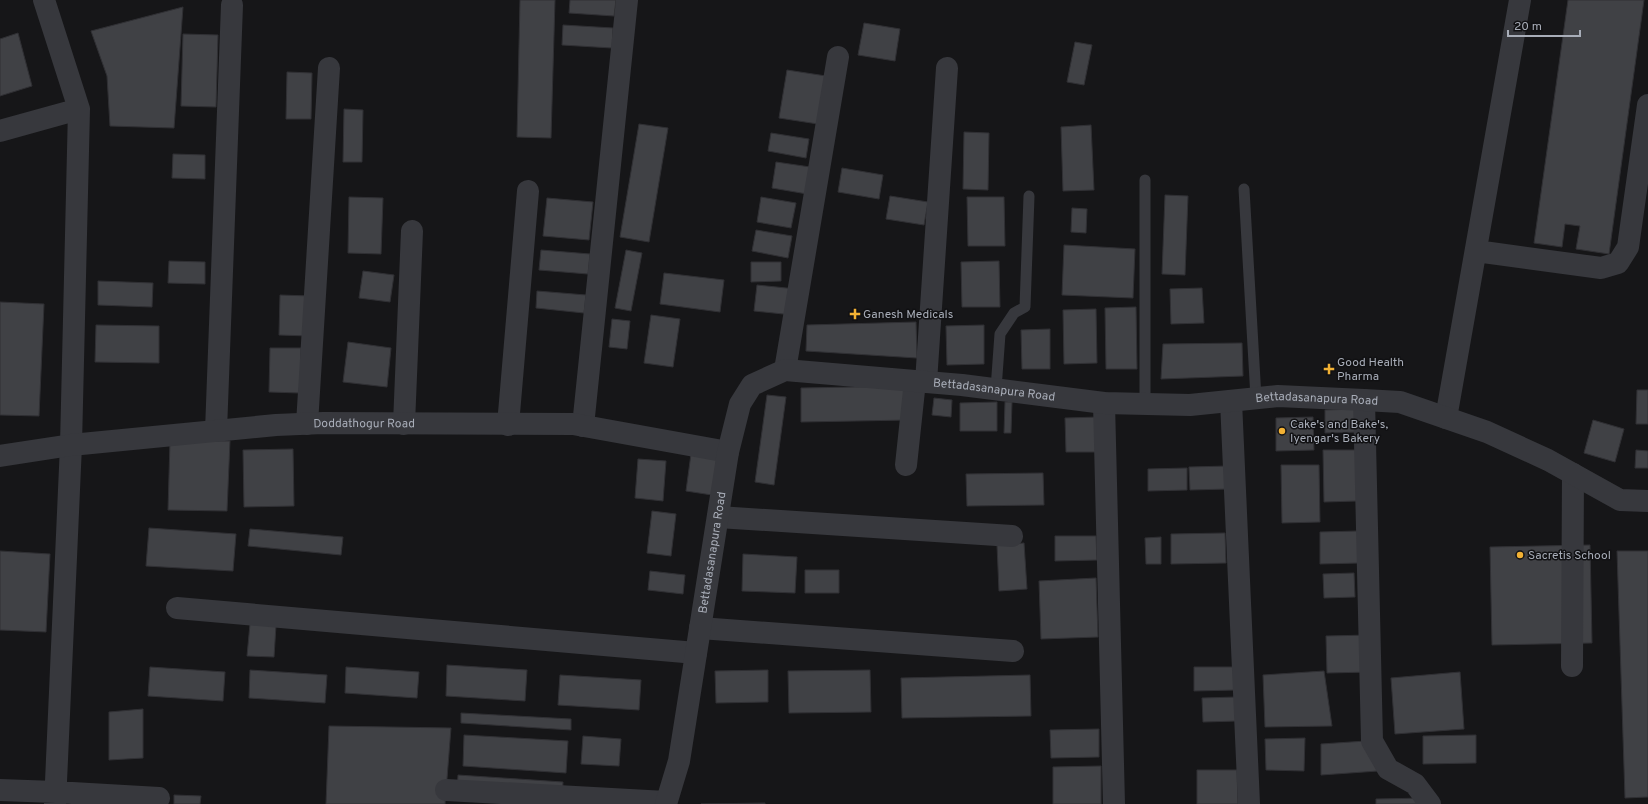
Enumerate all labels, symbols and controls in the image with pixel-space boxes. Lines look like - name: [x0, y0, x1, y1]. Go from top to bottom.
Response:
- scale bar: [1508, 12, 1580, 38]
- text: 20 m: [1514, 19, 1542, 35]
- place label: Ganesh Medicals: [863, 307, 953, 323]
- marker: Ganesh Medicals: [850, 309, 860, 319]
- place label: Good Health Pharma: [1337, 355, 1404, 385]
- marker: Good Health Pharma: [1324, 364, 1334, 374]
- street label: Bettadasanapura Road: [932, 376, 1056, 406]
- street label: Bettadasanapura Road: [1255, 389, 1379, 410]
- street label: Doddathogur Road: [313, 416, 415, 432]
- place label: Cake's and Bake's, Iyengar's Bakery: [1290, 417, 1388, 447]
- marker: Cake's and Bake's, Iyengar's Bakery: [1277, 426, 1287, 436]
- street label: Bettadasanapura Road: [696, 491, 731, 615]
- place label: Sacretis School: [1528, 548, 1611, 564]
- marker: Sacretis School: [1515, 550, 1525, 560]

